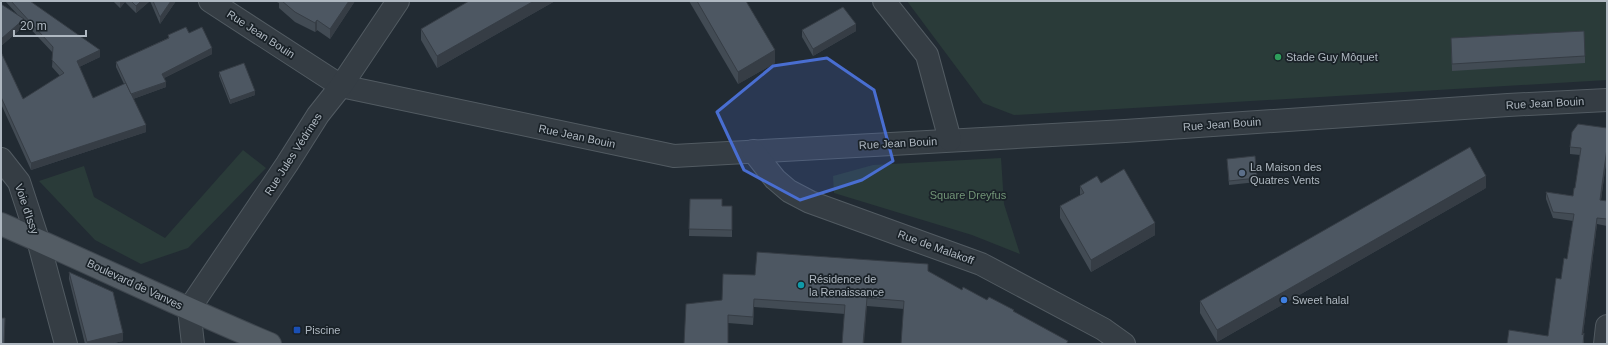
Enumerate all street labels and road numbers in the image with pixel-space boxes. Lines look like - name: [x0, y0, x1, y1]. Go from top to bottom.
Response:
- street label: Rue Jean Bouin: [225, 8, 297, 60]
- street label: Rue Jean Bouin: [1506, 95, 1584, 111]
- street label: Rue Jules Védrines: [262, 110, 324, 197]
- street label: Rue Jean Bouin: [1183, 115, 1261, 133]
- street label: Rue Jean Bouin: [537, 122, 617, 150]
- street label: Rue Jean Bouin: [859, 135, 937, 151]
- street label: Voie d'Issy: [13, 182, 41, 236]
- street label: Rue de Malakoff: [896, 228, 976, 267]
- street label: Boulevard de Vanves: [85, 257, 185, 312]

